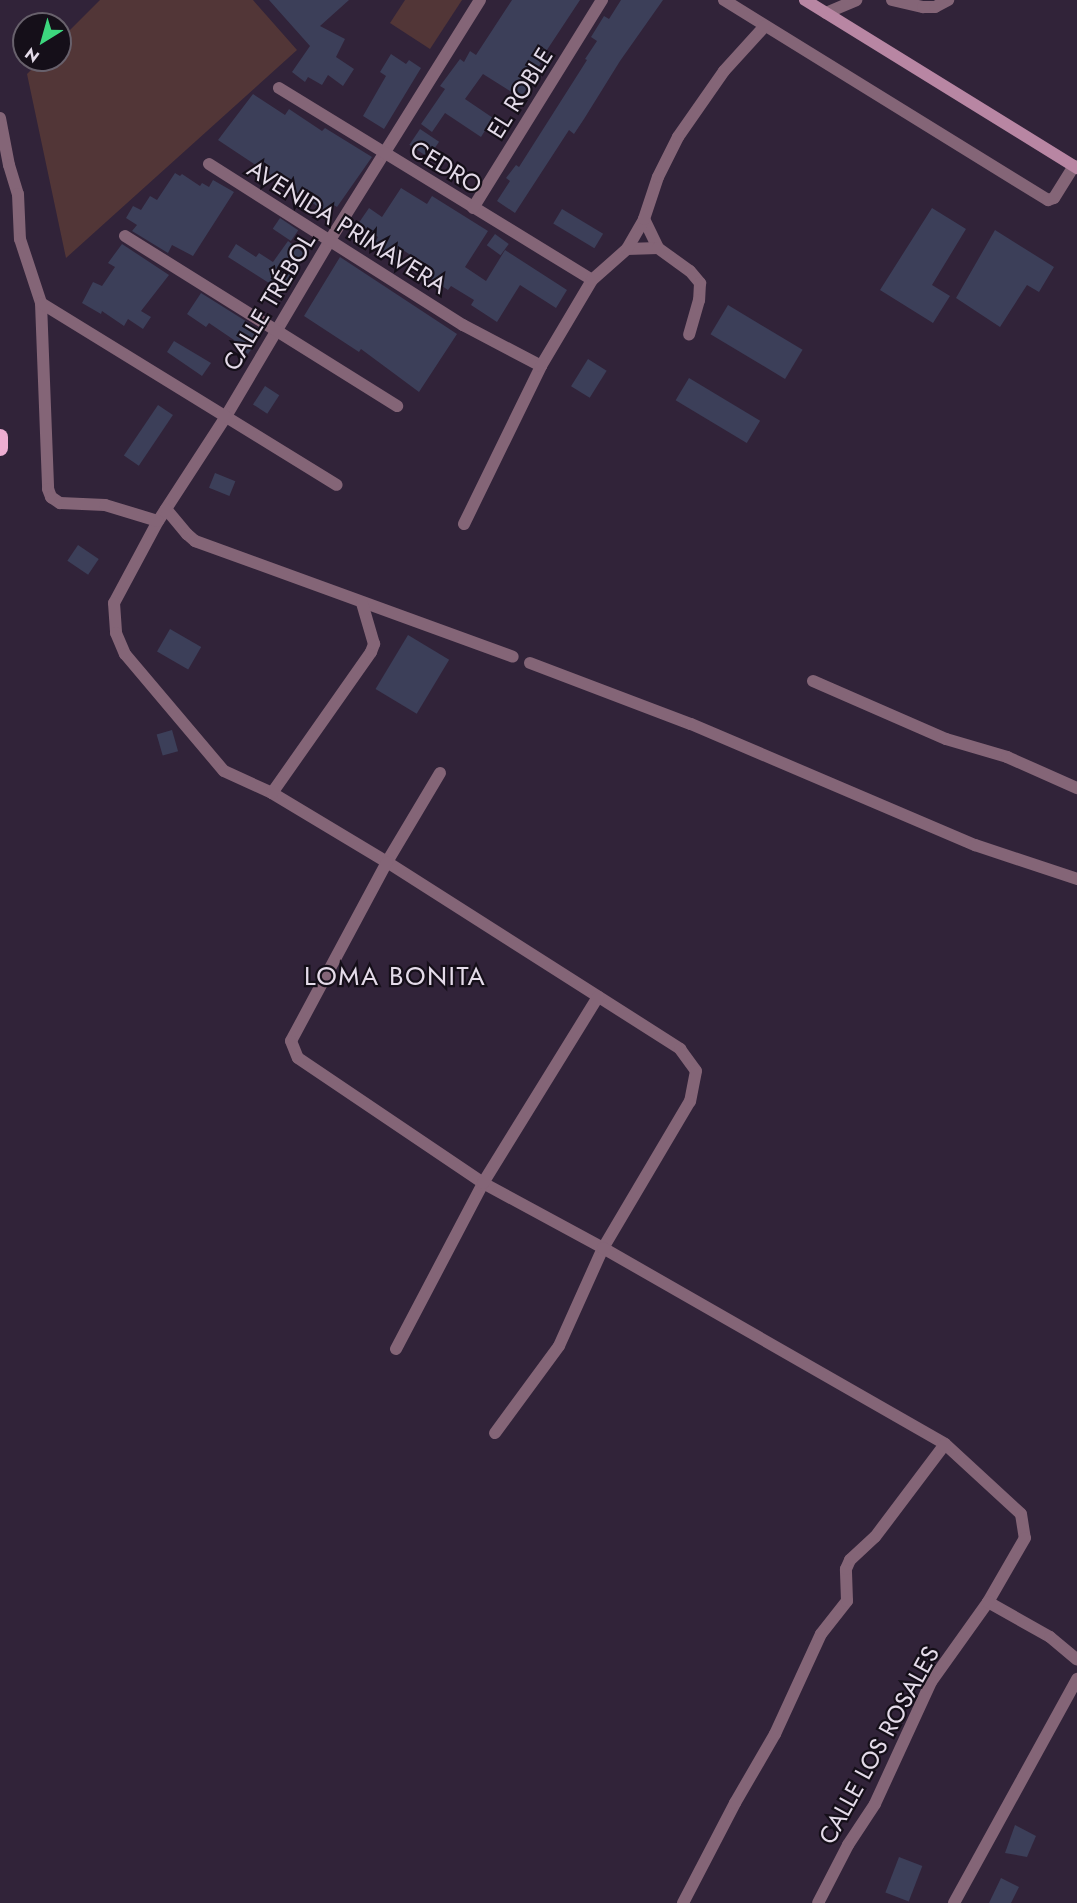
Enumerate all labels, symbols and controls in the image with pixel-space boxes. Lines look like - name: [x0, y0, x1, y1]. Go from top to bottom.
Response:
- north arrow: [12, 12, 72, 72]
- text: N: [20, 42, 44, 68]
- street label: EL ROBLE: [481, 43, 559, 143]
- street label: CEDRO: [405, 134, 487, 200]
- street label: AVENIDA PRIMAVERA: [242, 154, 452, 300]
- street label: CALLE TRÉBOL: [217, 228, 321, 376]
- district label: LOMA BONITA: [304, 961, 486, 993]
- street label: CALLE LOS ROSALES: [813, 1641, 945, 1849]

